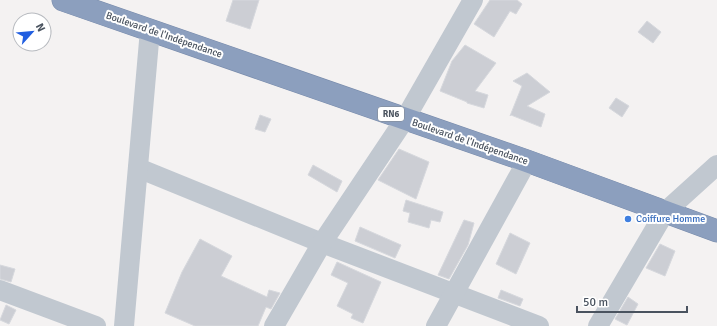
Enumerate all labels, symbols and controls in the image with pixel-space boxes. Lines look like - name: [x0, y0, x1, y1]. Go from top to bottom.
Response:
- street label: Boulevard de l'Indépendance: [104, 9, 224, 61]
- north arrow: [12, 12, 52, 52]
- text: N: [33, 21, 48, 34]
- road number: RN6: [378, 107, 404, 121]
- street label: Boulevard de l'Indépendance: [410, 116, 530, 168]
- place label: Coiffure Homme: [636, 213, 705, 225]
- marker: Coiffure Homme: [623, 214, 633, 224]
- scale bar: [577, 288, 687, 314]
- text: 50 m: [583, 295, 608, 310]

